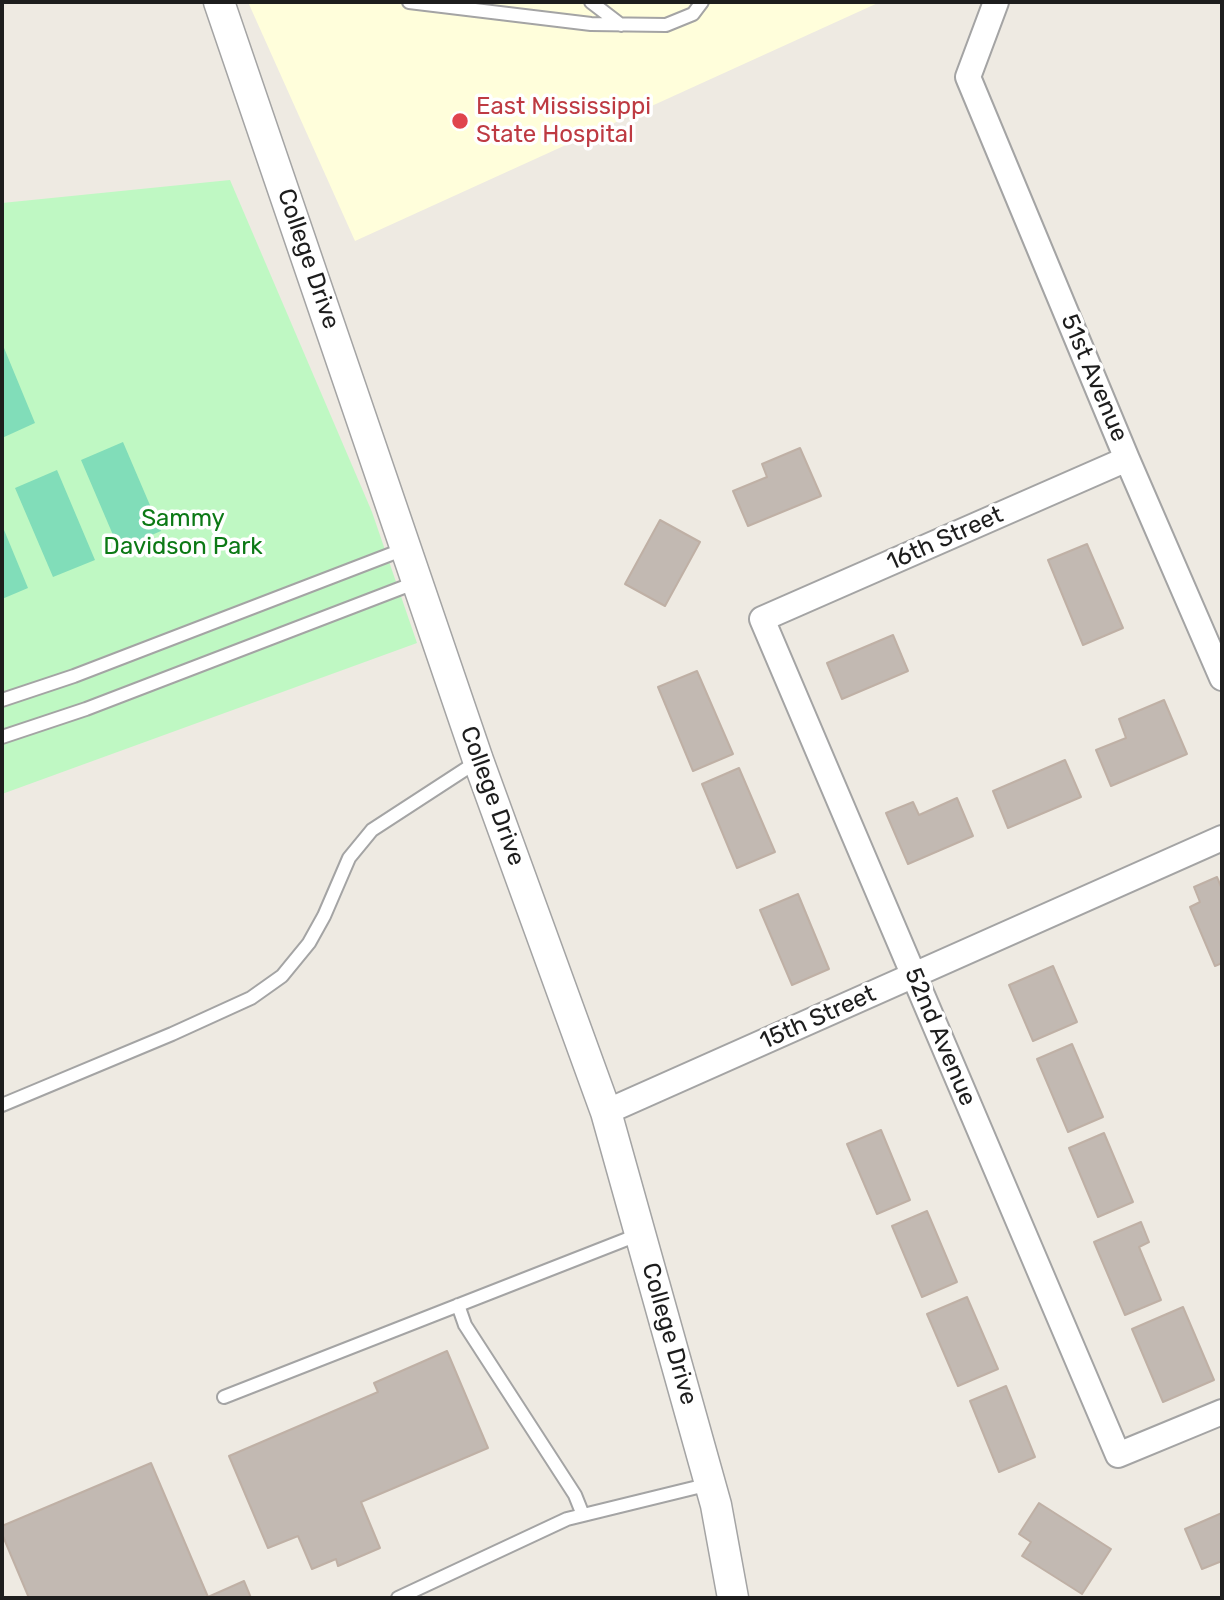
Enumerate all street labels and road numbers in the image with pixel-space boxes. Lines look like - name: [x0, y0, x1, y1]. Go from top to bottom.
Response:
- street label: College Drive: [271, 185, 345, 333]
- street label: 51st Avenue: [1054, 310, 1134, 446]
- street label: 16th Street: [882, 501, 1008, 577]
- street label: College Drive: [453, 722, 531, 870]
- street label: 52nd Avenue: [898, 964, 982, 1110]
- street label: 15th Street: [756, 980, 880, 1056]
- street label: College Drive: [635, 1260, 703, 1408]

